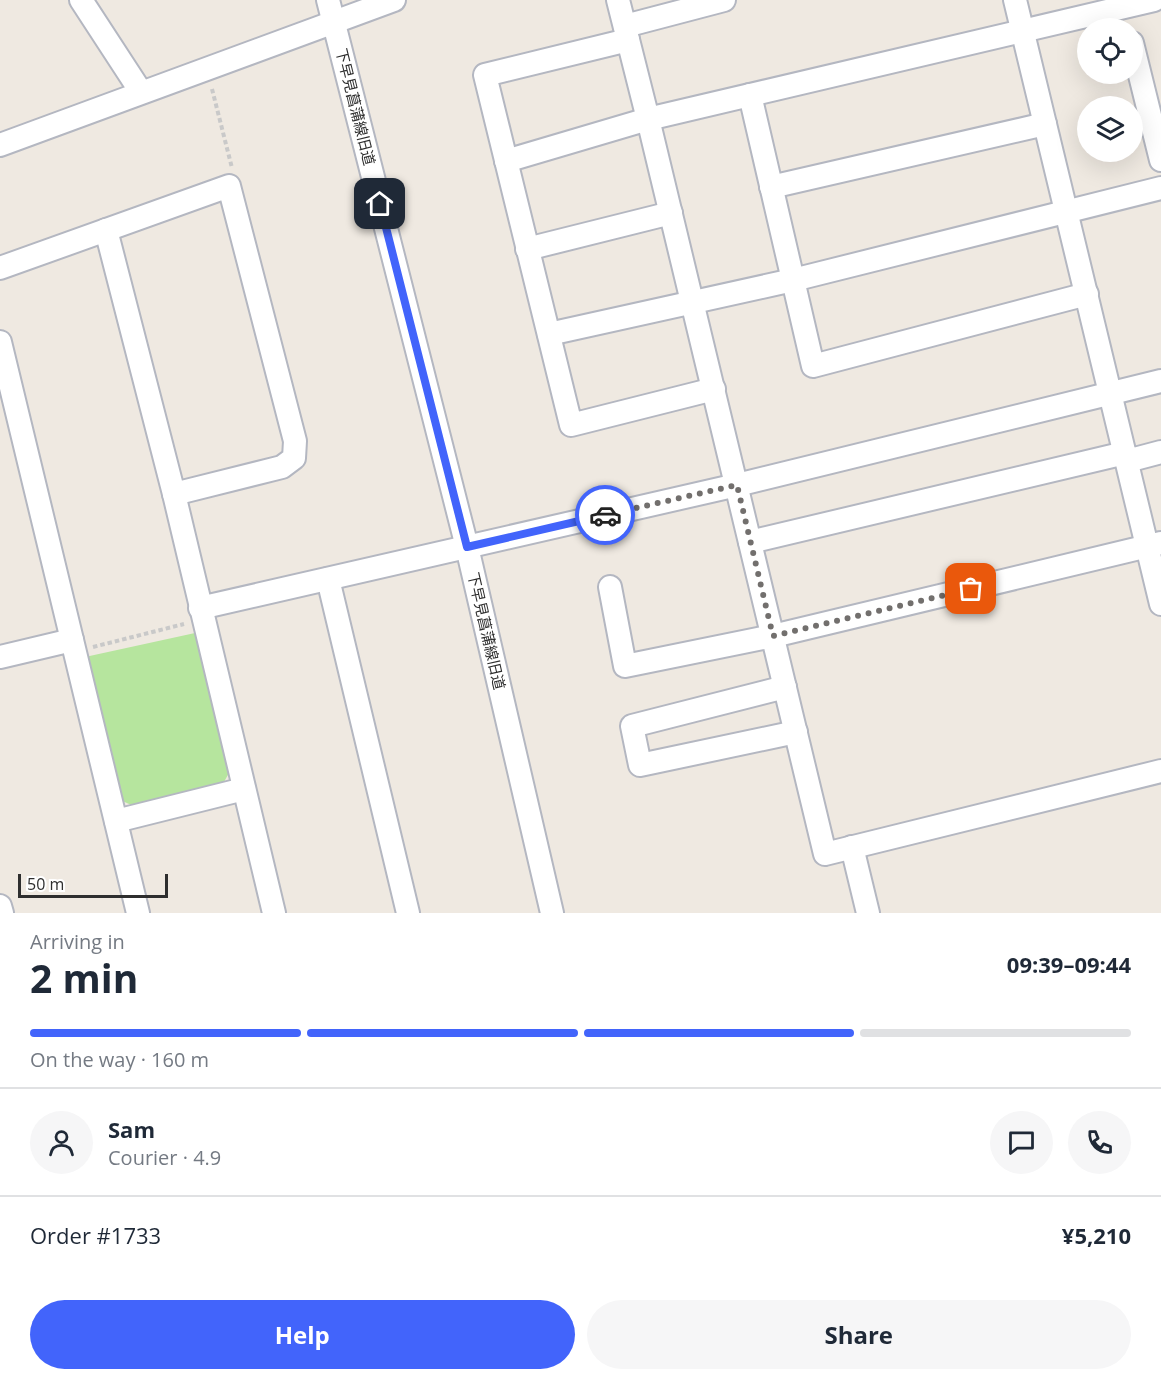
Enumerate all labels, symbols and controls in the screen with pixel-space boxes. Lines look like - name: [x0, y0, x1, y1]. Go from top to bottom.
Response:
- map controls: [1077, 18, 1143, 162]
- button: locate: [1077, 18, 1143, 84]
- street label: 下早見菖蒲線旧道: [332, 46, 380, 167]
- button: layers: [1077, 96, 1143, 162]
- pin: [354, 178, 405, 229]
- icon: home: [363, 187, 396, 220]
- courier: [575, 485, 635, 545]
- icon: car: [589, 499, 622, 532]
- pin: [945, 563, 996, 614]
- street label: 下早見菖蒲線旧道: [464, 570, 510, 691]
- icon: bag: [954, 572, 987, 605]
- scale bar: [18, 871, 168, 898]
- text: 50 m: [27, 873, 64, 895]
- text: Arriving in: [30, 928, 125, 955]
- text: 09:39–09:44: [1007, 949, 1131, 979]
- text: 2 min: [30, 951, 138, 1004]
- text: On the way · 160 m: [30, 1046, 209, 1073]
- button: person: [30, 1111, 93, 1174]
- button: chat: [990, 1111, 1053, 1174]
- button: phone: [1068, 1111, 1131, 1174]
- text: Sam: [108, 1114, 155, 1144]
- text: Courier · 4.9: [108, 1144, 221, 1171]
- text: Order #1733: [30, 1220, 161, 1250]
- text: ¥5,210: [1062, 1220, 1131, 1250]
- button: Help: [30, 1300, 575, 1369]
- button: Share: [587, 1300, 1131, 1369]

